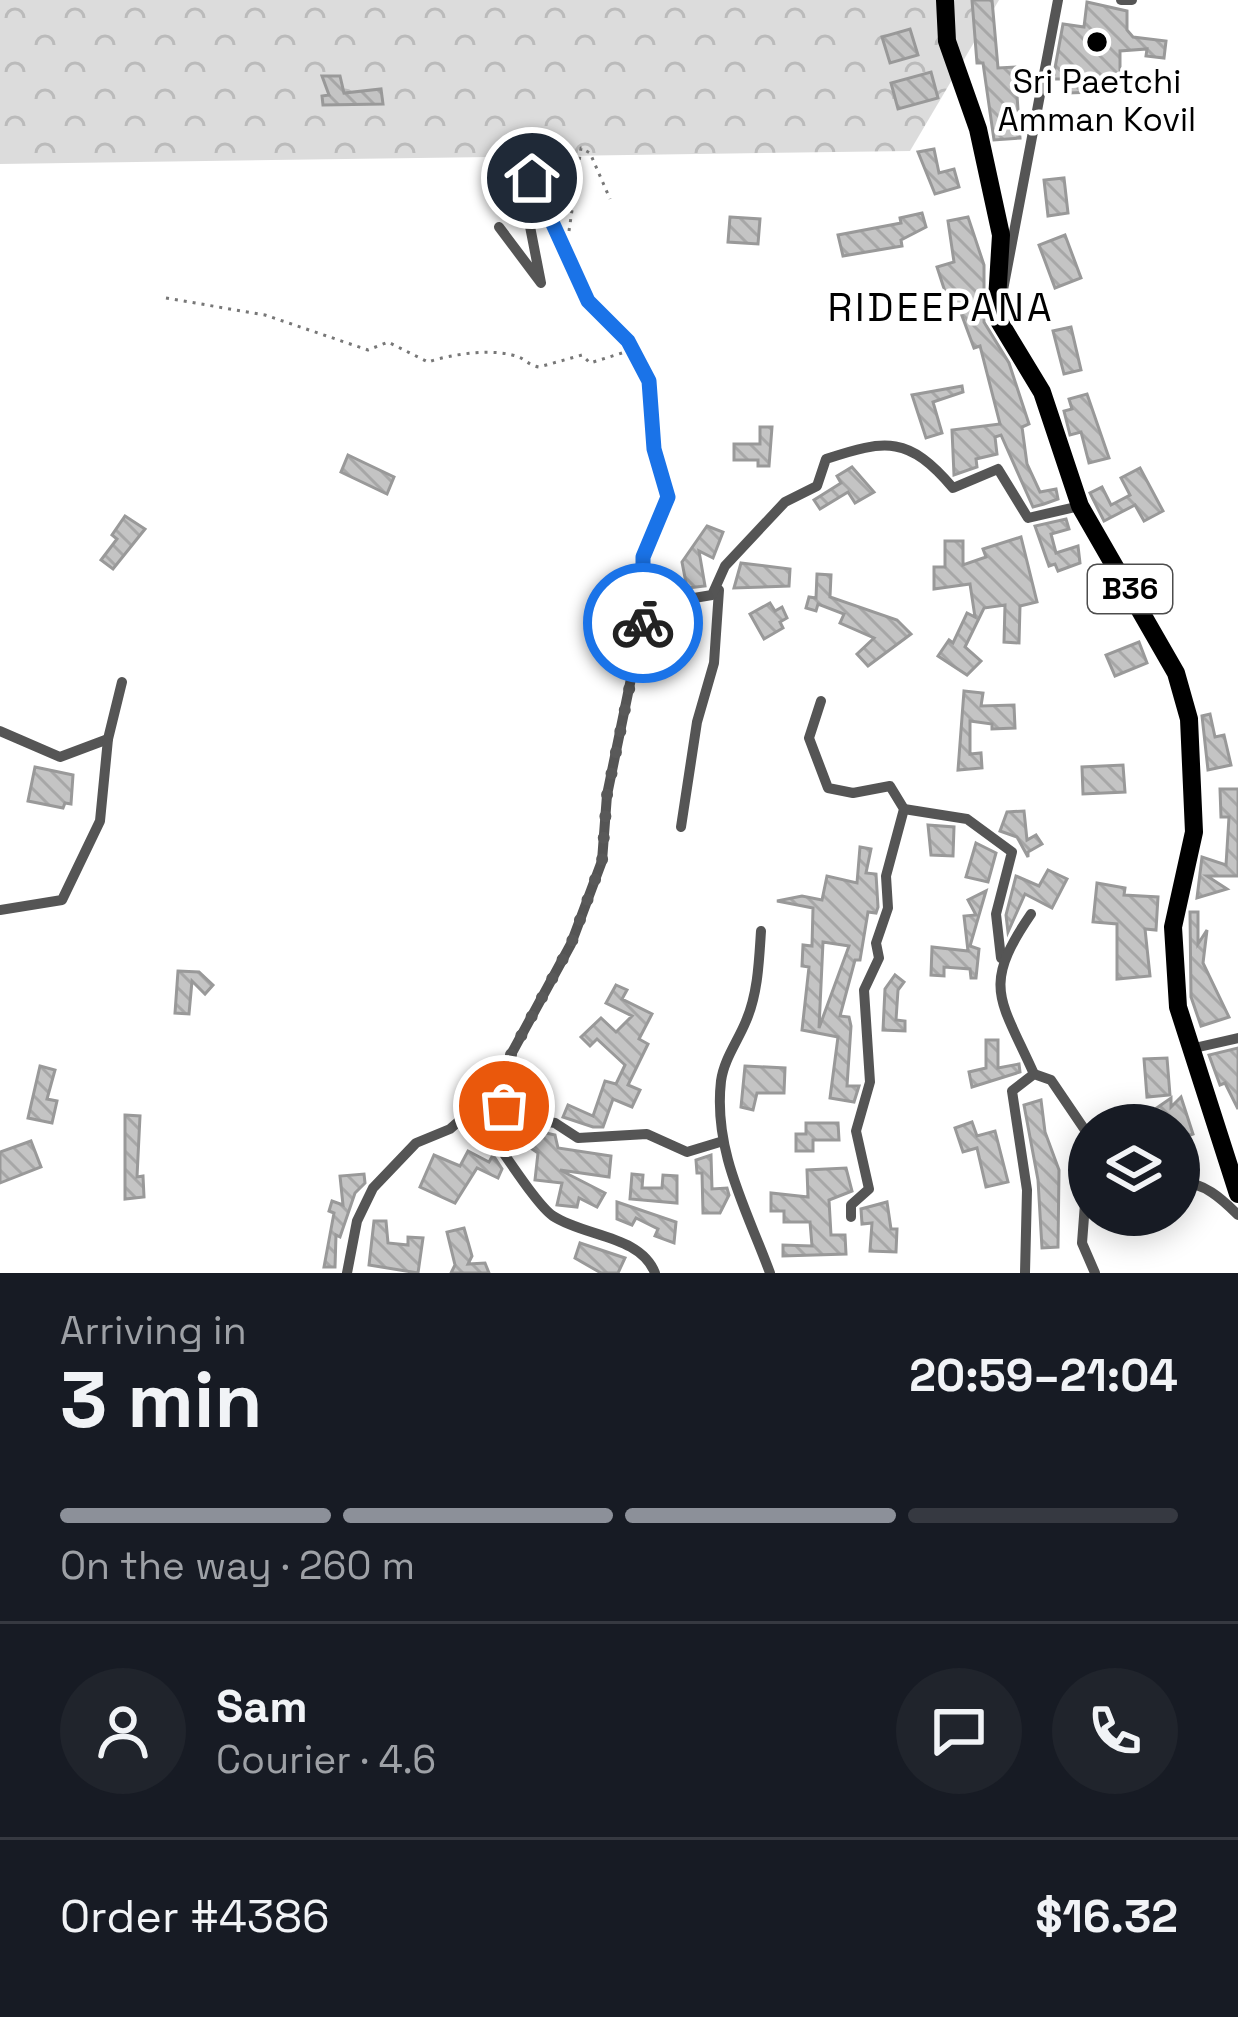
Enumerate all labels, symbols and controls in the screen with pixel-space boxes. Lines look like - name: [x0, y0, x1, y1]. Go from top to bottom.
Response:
- marker: Sri Paetchi Amman Kovil: [1084, 29, 1110, 55]
- place label: Sri Paetchi Amman Kovil: [998, 61, 1196, 141]
- pin: [481, 127, 583, 229]
- icon: home: [499, 145, 565, 211]
- district label: RIDEEPANA: [827, 283, 1055, 332]
- courier: [583, 563, 703, 683]
- road number: B36: [1088, 565, 1172, 613]
- icon: bike: [610, 590, 676, 656]
- pin: [453, 1055, 555, 1157]
- icon: bag: [471, 1073, 537, 1139]
- map controls: [1068, 1104, 1200, 1236]
- button: layers: [1068, 1104, 1200, 1236]
- text: Arriving in: [60, 1306, 247, 1355]
- text: 20:59–21:04: [909, 1347, 1178, 1404]
- text: 3 min: [60, 1350, 263, 1450]
- text: On the way · 260 m: [60, 1541, 415, 1590]
- button: person: [60, 1668, 186, 1794]
- button: chat: [896, 1668, 1022, 1794]
- button: phone: [1052, 1668, 1178, 1794]
- text: Sam: [216, 1678, 308, 1735]
- text: Courier · 4.6: [216, 1735, 436, 1784]
- text: Order #4386: [60, 1888, 330, 1945]
- text: $16.32: [1035, 1888, 1178, 1945]

